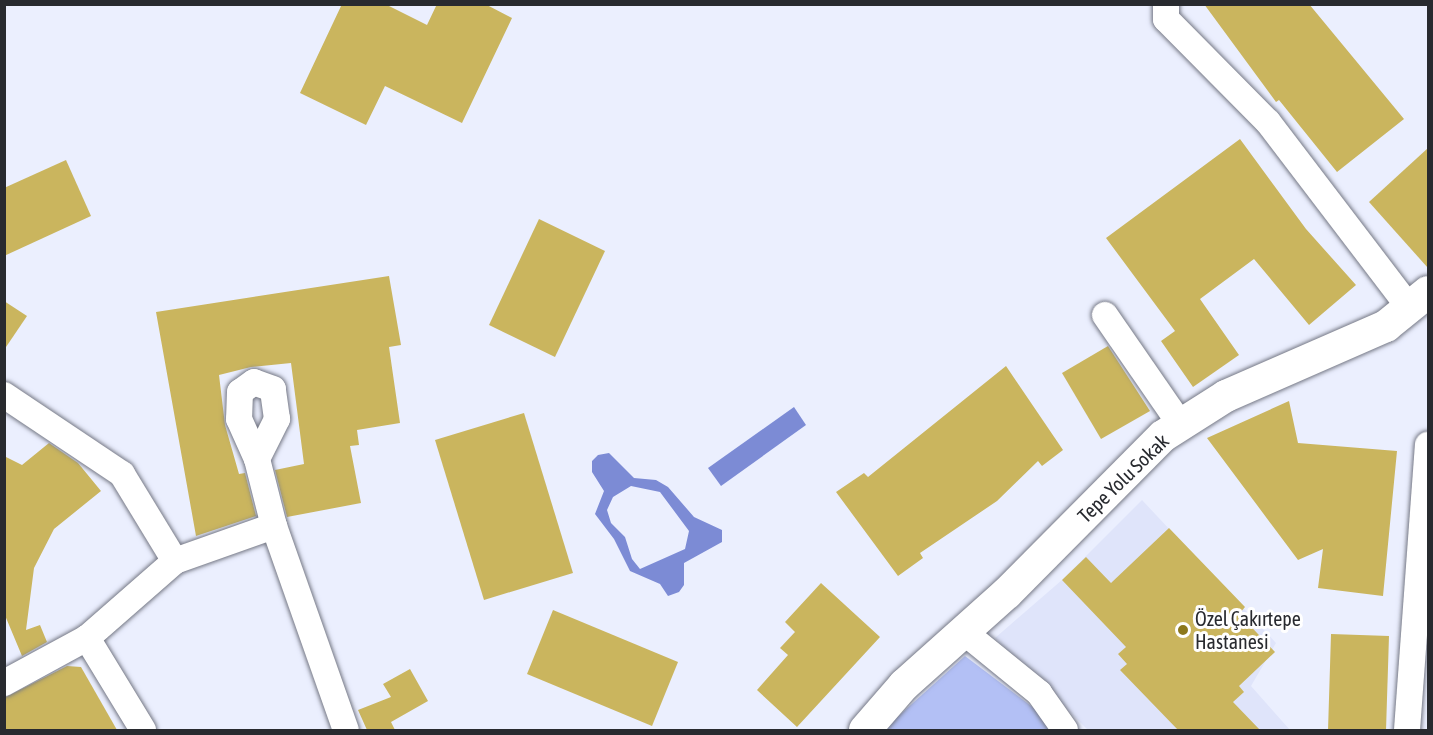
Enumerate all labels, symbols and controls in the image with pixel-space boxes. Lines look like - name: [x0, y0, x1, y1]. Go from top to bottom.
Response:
- street label: Tepe Yolu Sokak: [1072, 429, 1174, 527]
- place label: Özel Çakırtepe Hastanesi: [1195, 606, 1301, 653]
- marker: Özel Çakırtepe Hastanesi: [1176, 623, 1190, 637]

